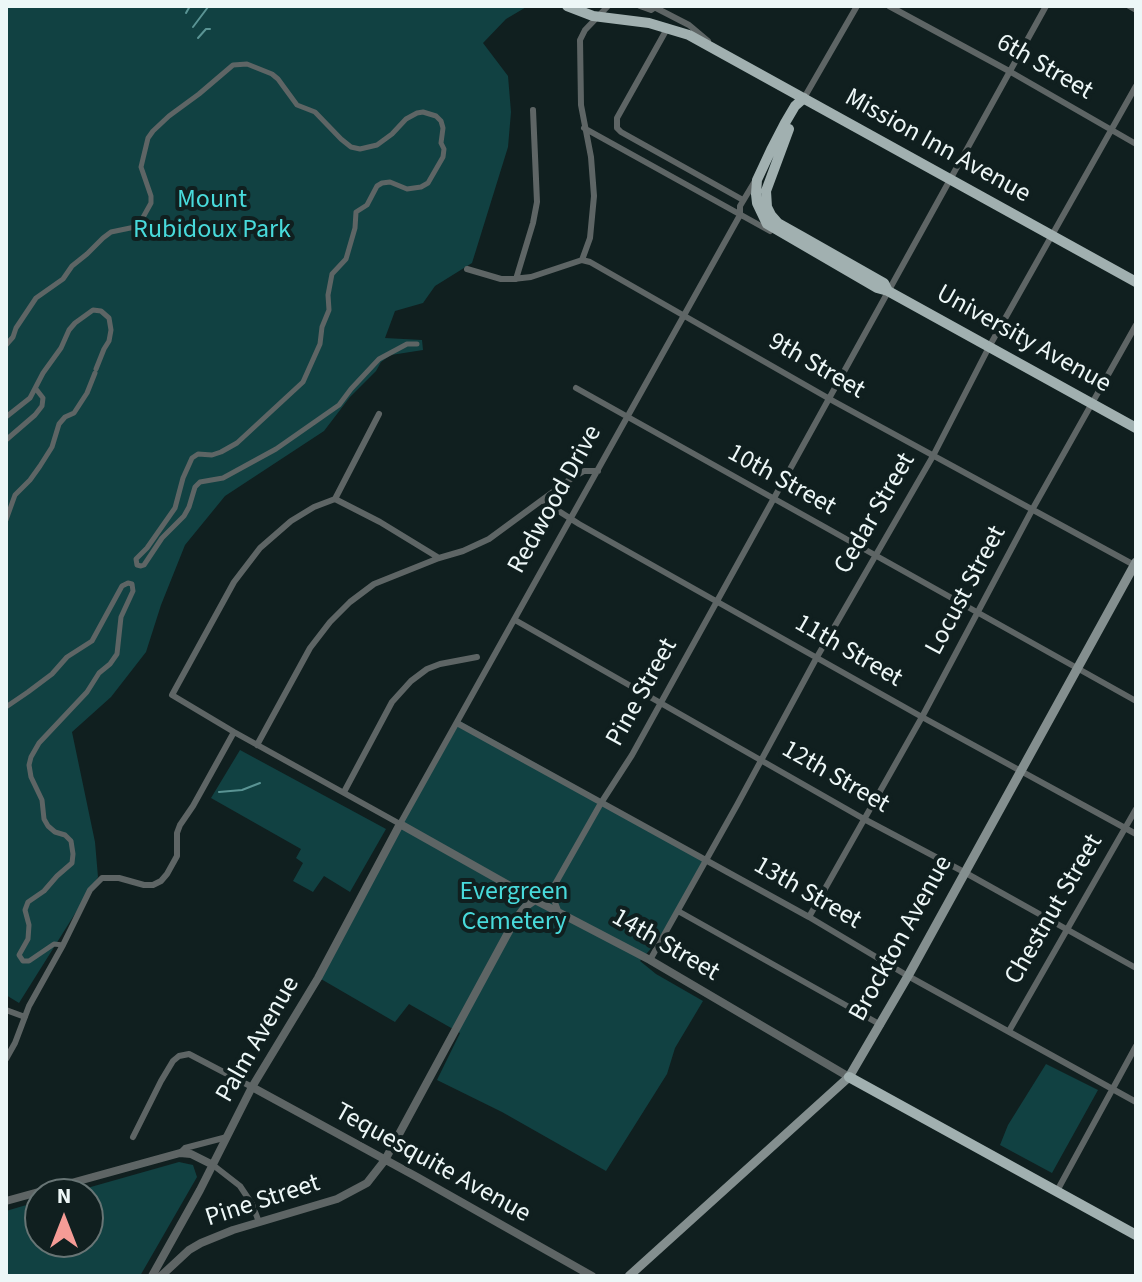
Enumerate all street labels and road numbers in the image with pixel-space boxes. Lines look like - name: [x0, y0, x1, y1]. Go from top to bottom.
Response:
- street label: 6th Street: [990, 28, 1098, 108]
- street label: Mission Inn Avenue: [839, 83, 1035, 211]
- street label: University Avenue: [930, 279, 1116, 401]
- street label: 9th Street: [762, 327, 870, 407]
- street label: Redwood Drive: [502, 420, 610, 580]
- street label: 10th Street: [721, 438, 841, 524]
- street label: Cedar Street: [829, 448, 923, 580]
- street label: Locust Street: [920, 521, 1014, 661]
- street label: 11th Street: [789, 609, 907, 695]
- street label: Pine Street: [601, 634, 685, 752]
- street label: 12th Street: [776, 735, 894, 821]
- street label: Chestnut Street: [999, 829, 1111, 991]
- street label: 13th Street: [748, 851, 866, 937]
- street label: Brockton Avenue: [844, 851, 960, 1027]
- street label: 14th Street: [606, 903, 724, 989]
- street label: Palm Avenue: [210, 971, 308, 1109]
- street label: Tequesquite Avenue: [329, 1097, 535, 1231]
- street label: Pine Street: [202, 1169, 324, 1235]

